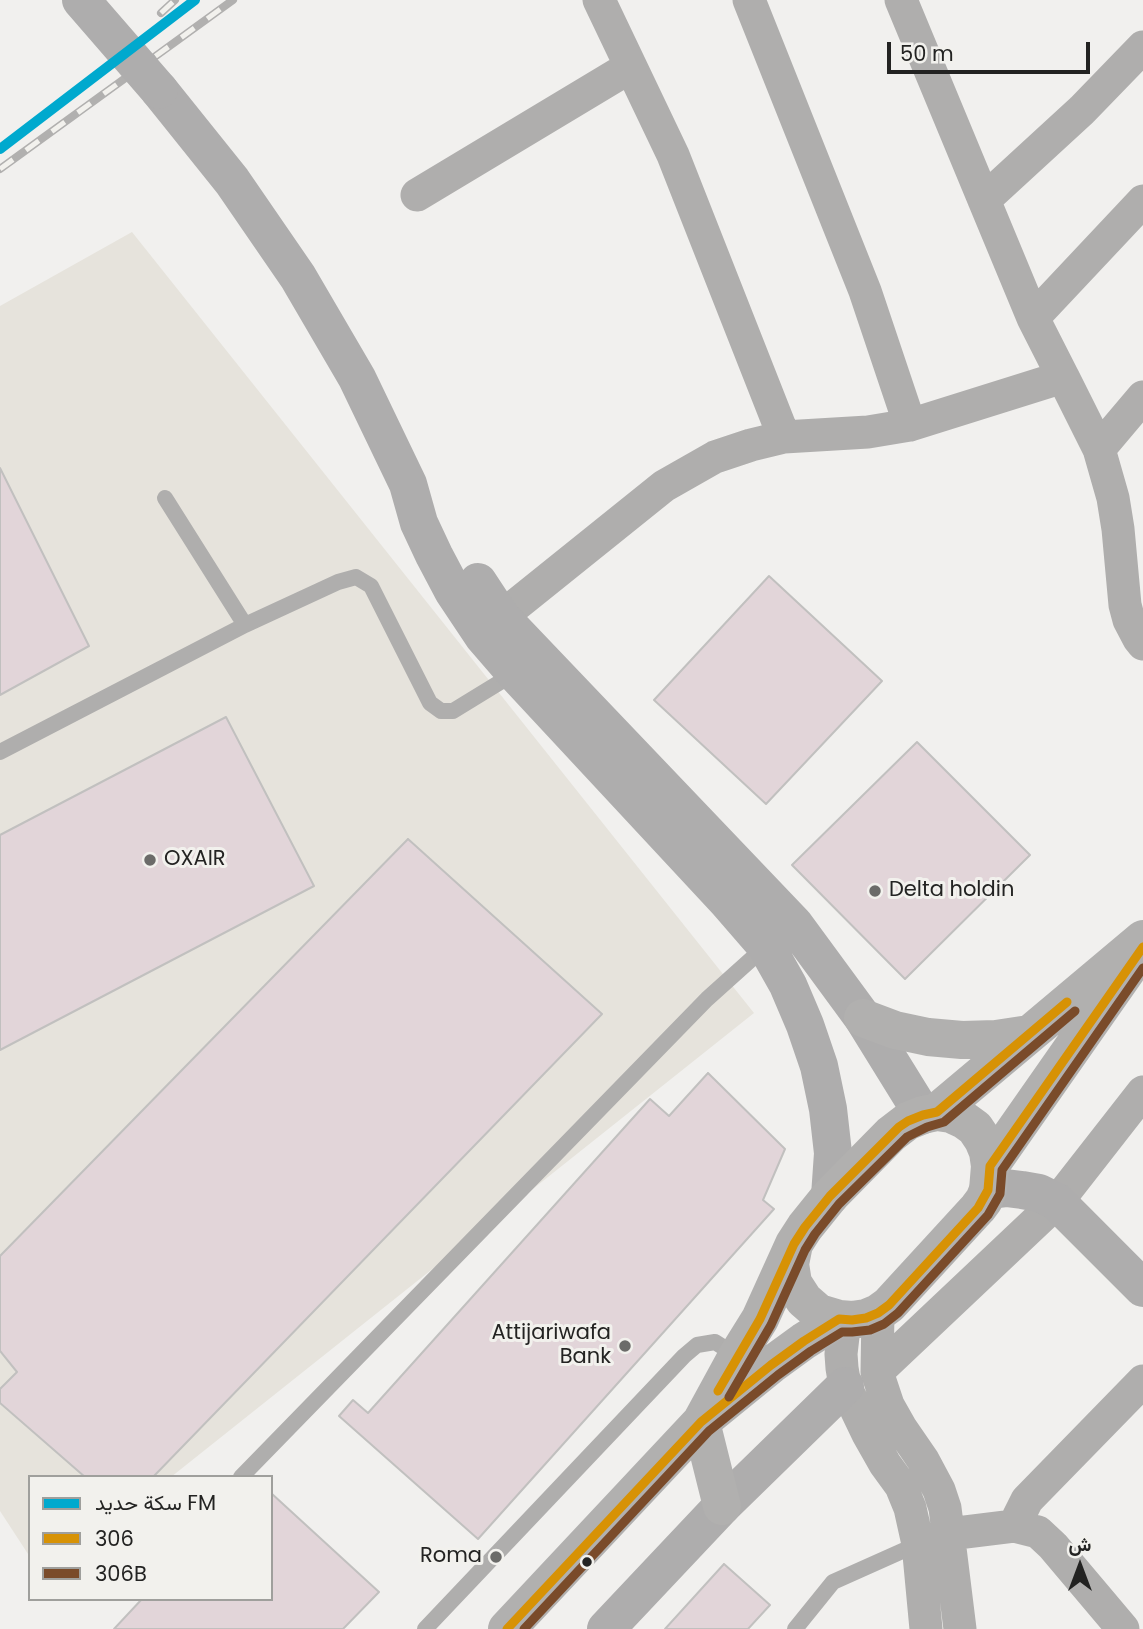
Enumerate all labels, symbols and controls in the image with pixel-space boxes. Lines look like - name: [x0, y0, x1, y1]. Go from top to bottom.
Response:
- scale bar: [891, 28, 1094, 72]
- text: 50 m: [900, 39, 954, 68]
- place label: OXAIR: [164, 847, 226, 873]
- marker: OXAIR: [142, 852, 158, 868]
- place label: Delta holdin: [889, 878, 1014, 904]
- marker: Delta holdin: [867, 883, 883, 899]
- place label: Attijariwafa Bank: [491, 1321, 611, 1371]
- marker: Attijariwafa Bank: [617, 1338, 633, 1354]
- legend: [28, 1475, 273, 1601]
- text: سكة حديد FM: [95, 1488, 216, 1517]
- text: 306: [95, 1524, 134, 1553]
- north arrow: [1045, 1531, 1115, 1601]
- text: ش: [1069, 1531, 1091, 1558]
- place label: Roma: [420, 1544, 482, 1570]
- marker: Roma: [488, 1549, 504, 1565]
- unlabelled marker: [580, 1555, 594, 1569]
- text: 306B: [95, 1559, 147, 1588]

